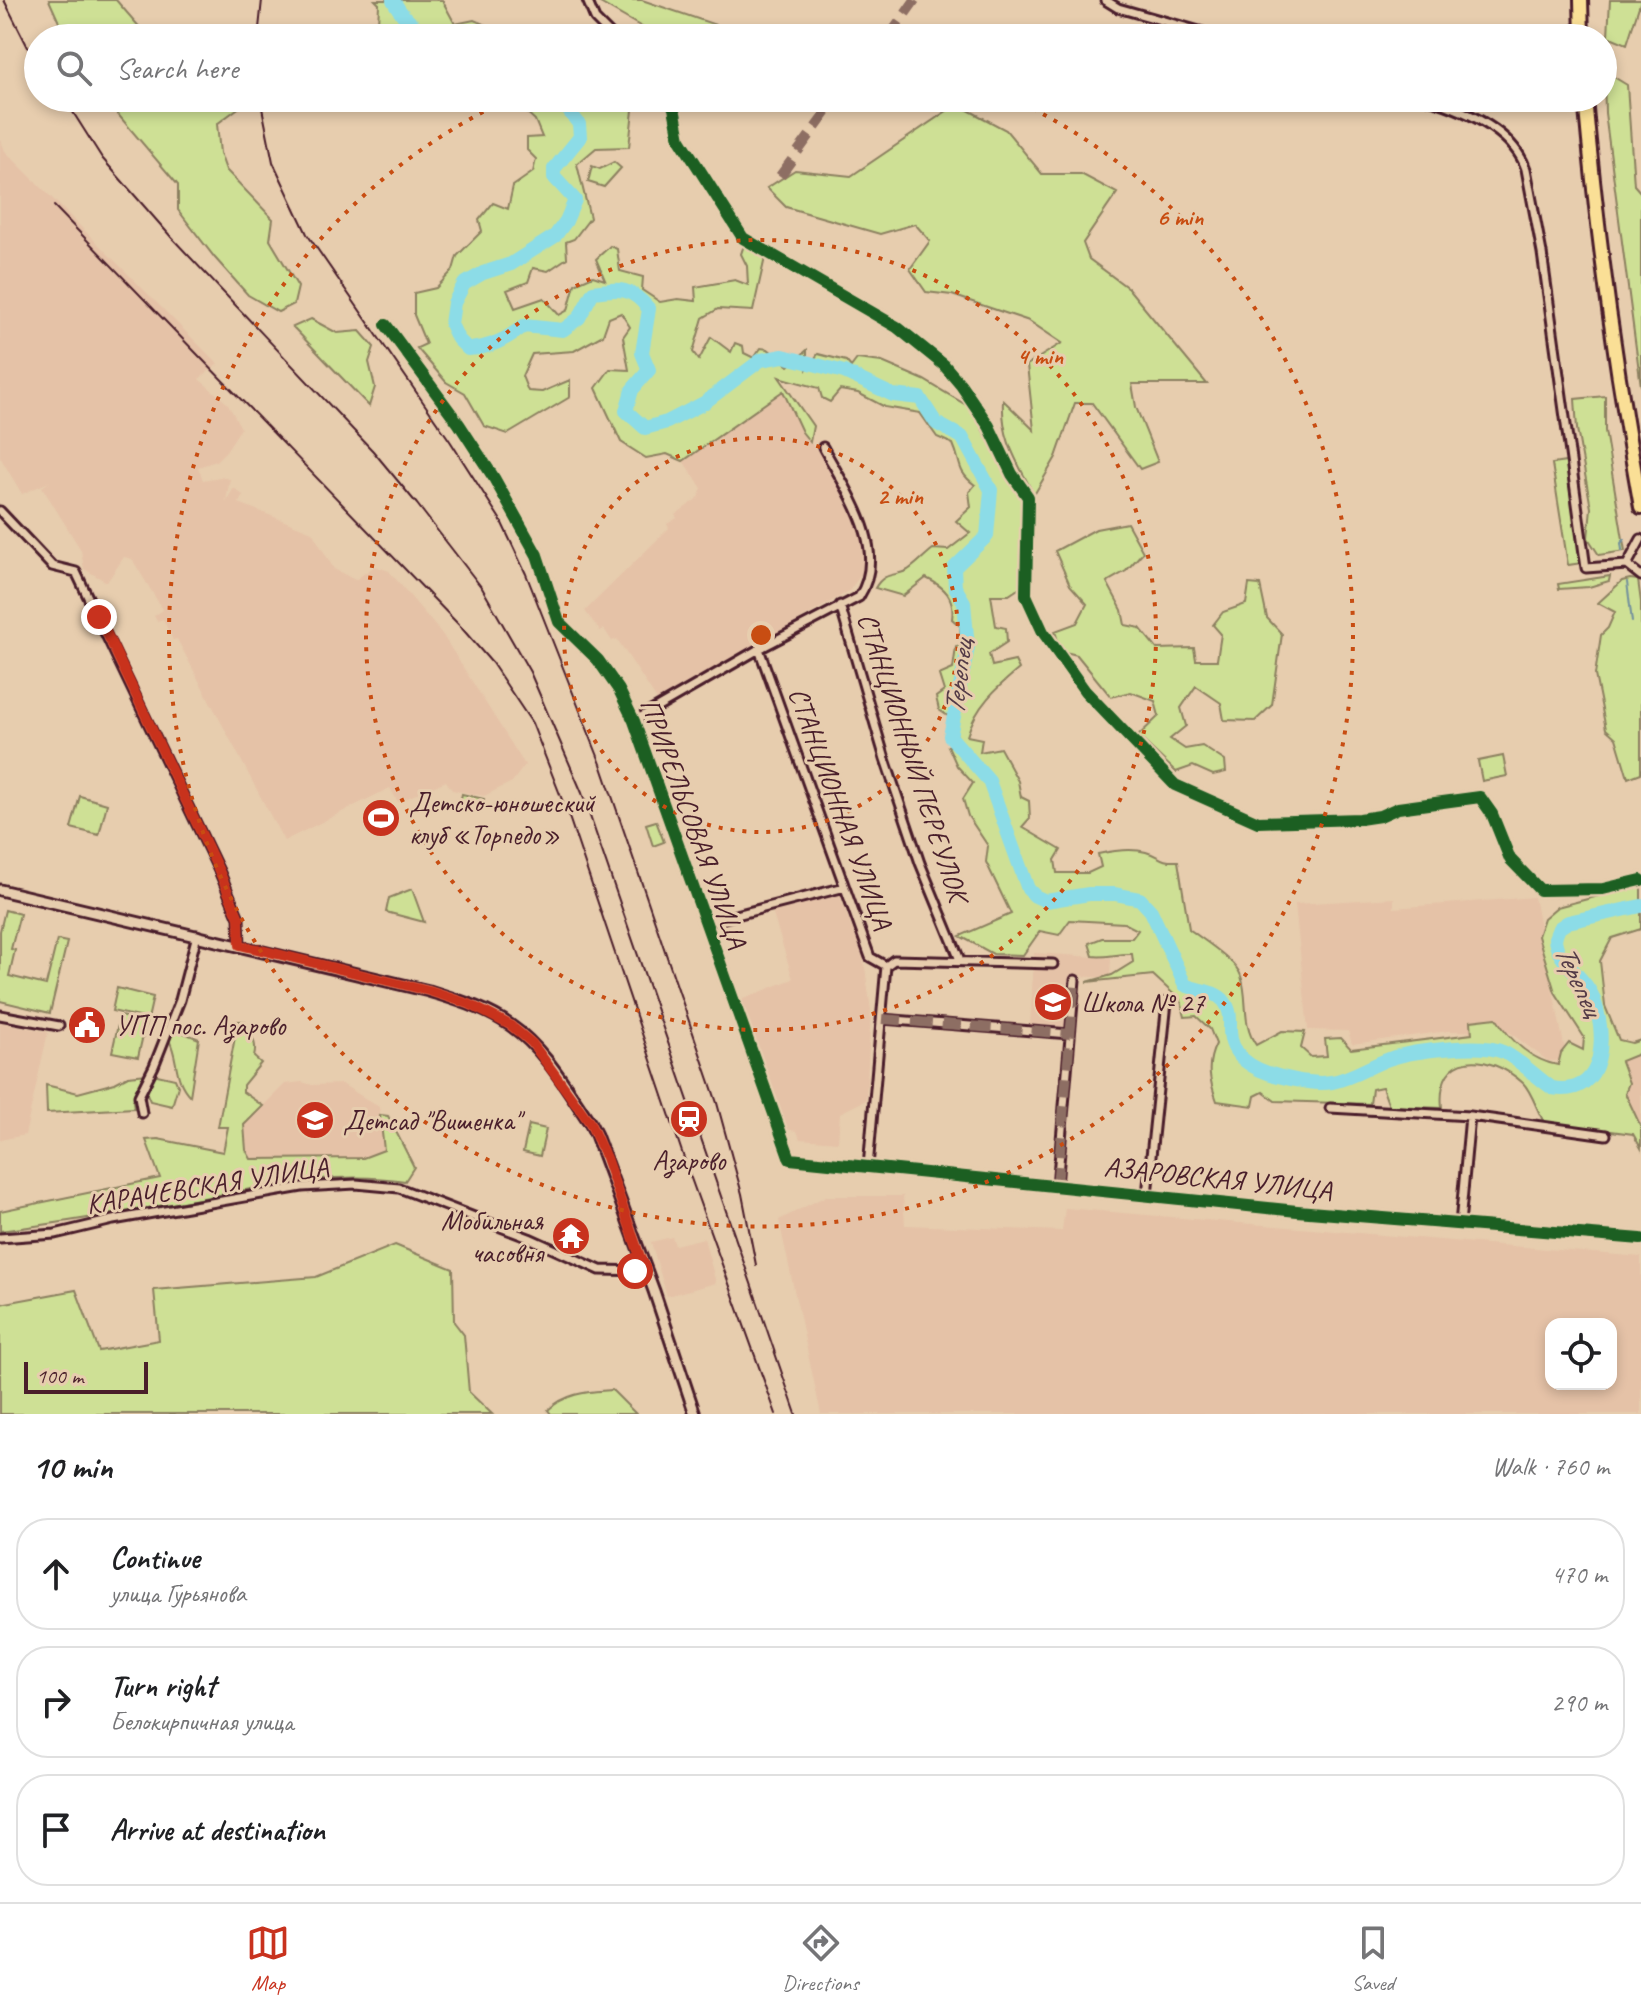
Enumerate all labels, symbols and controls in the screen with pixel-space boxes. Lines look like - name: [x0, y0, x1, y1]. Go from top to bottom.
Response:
- search box: [24, 24, 1617, 112]
- icon: search: [52, 46, 96, 90]
- text: Search here: [116, 49, 238, 87]
- text: 6 min: [1157, 202, 1204, 232]
- text: 4 min: [1017, 341, 1064, 371]
- text: 2 min: [877, 481, 924, 511]
- route end: [81, 599, 117, 635]
- street label: СТАНЦИОННЫЙ ПЕРЕУЛОК: [850, 608, 978, 911]
- centre of rings: [747, 621, 775, 649]
- water label: Терепец: [935, 634, 982, 717]
- street label: СТАНЦИОННАЯ УЛИЦА: [781, 682, 901, 934]
- street label: ПРИРЕЛЬСОВАЯ УЛИЦА: [632, 693, 756, 954]
- place label: Детско-юношеский клуб «Торпедо»: [409, 785, 596, 852]
- sports icon: Детско-юношеский клуб «Торпедо»: [360, 797, 402, 839]
- water label: Терепец: [1546, 938, 1613, 1025]
- school or university icon: Школа № 27: [1032, 981, 1074, 1023]
- place label: Школа № 27: [1081, 985, 1206, 1020]
- public building icon: УПП пос. Азарово: [66, 1004, 108, 1046]
- place label: УПП пос. Азарово: [115, 1008, 287, 1044]
- station icon: Азарово: [668, 1098, 710, 1140]
- school or university icon: Детсад "Вишенка": [294, 1099, 336, 1141]
- place label: Детсад "Вишенка": [343, 1103, 525, 1138]
- place label: Азарово: [653, 1143, 728, 1179]
- street label: КАРАЧЕВСКАЯ УЛИЦА: [84, 1148, 331, 1221]
- street label: АЗАРОВСКАЯ УЛИЦА: [1102, 1149, 1335, 1207]
- place label: Мобильная часовня: [441, 1203, 545, 1270]
- temple icon: Мобильная часовня: [550, 1215, 592, 1257]
- route start: [617, 1253, 653, 1289]
- map controls: [1545, 1318, 1617, 1390]
- button: locate: [1545, 1318, 1617, 1390]
- scale bar: [24, 1358, 148, 1394]
- text: 100 m: [36, 1362, 83, 1390]
- text: 10 min: [32, 1445, 112, 1488]
- text: Walk · 760 m: [1492, 1450, 1609, 1483]
- text: Continue: [110, 1539, 200, 1577]
- icon: ahead: [34, 1552, 78, 1596]
- text: 470 m: [1551, 1558, 1607, 1591]
- text: улица Гурьянова: [110, 1577, 246, 1610]
- text: Turn right: [110, 1667, 215, 1705]
- icon: right: [34, 1680, 78, 1724]
- text: 290 m: [1551, 1686, 1607, 1719]
- text: Белокирпичная улица: [110, 1705, 293, 1738]
- icon: arrive: [34, 1808, 78, 1852]
- text: Arrive at destination: [110, 1811, 325, 1849]
- tab: Map: [246, 1921, 290, 1997]
- tab: Directions: [782, 1921, 859, 1997]
- tab: Saved: [1351, 1921, 1395, 1997]

